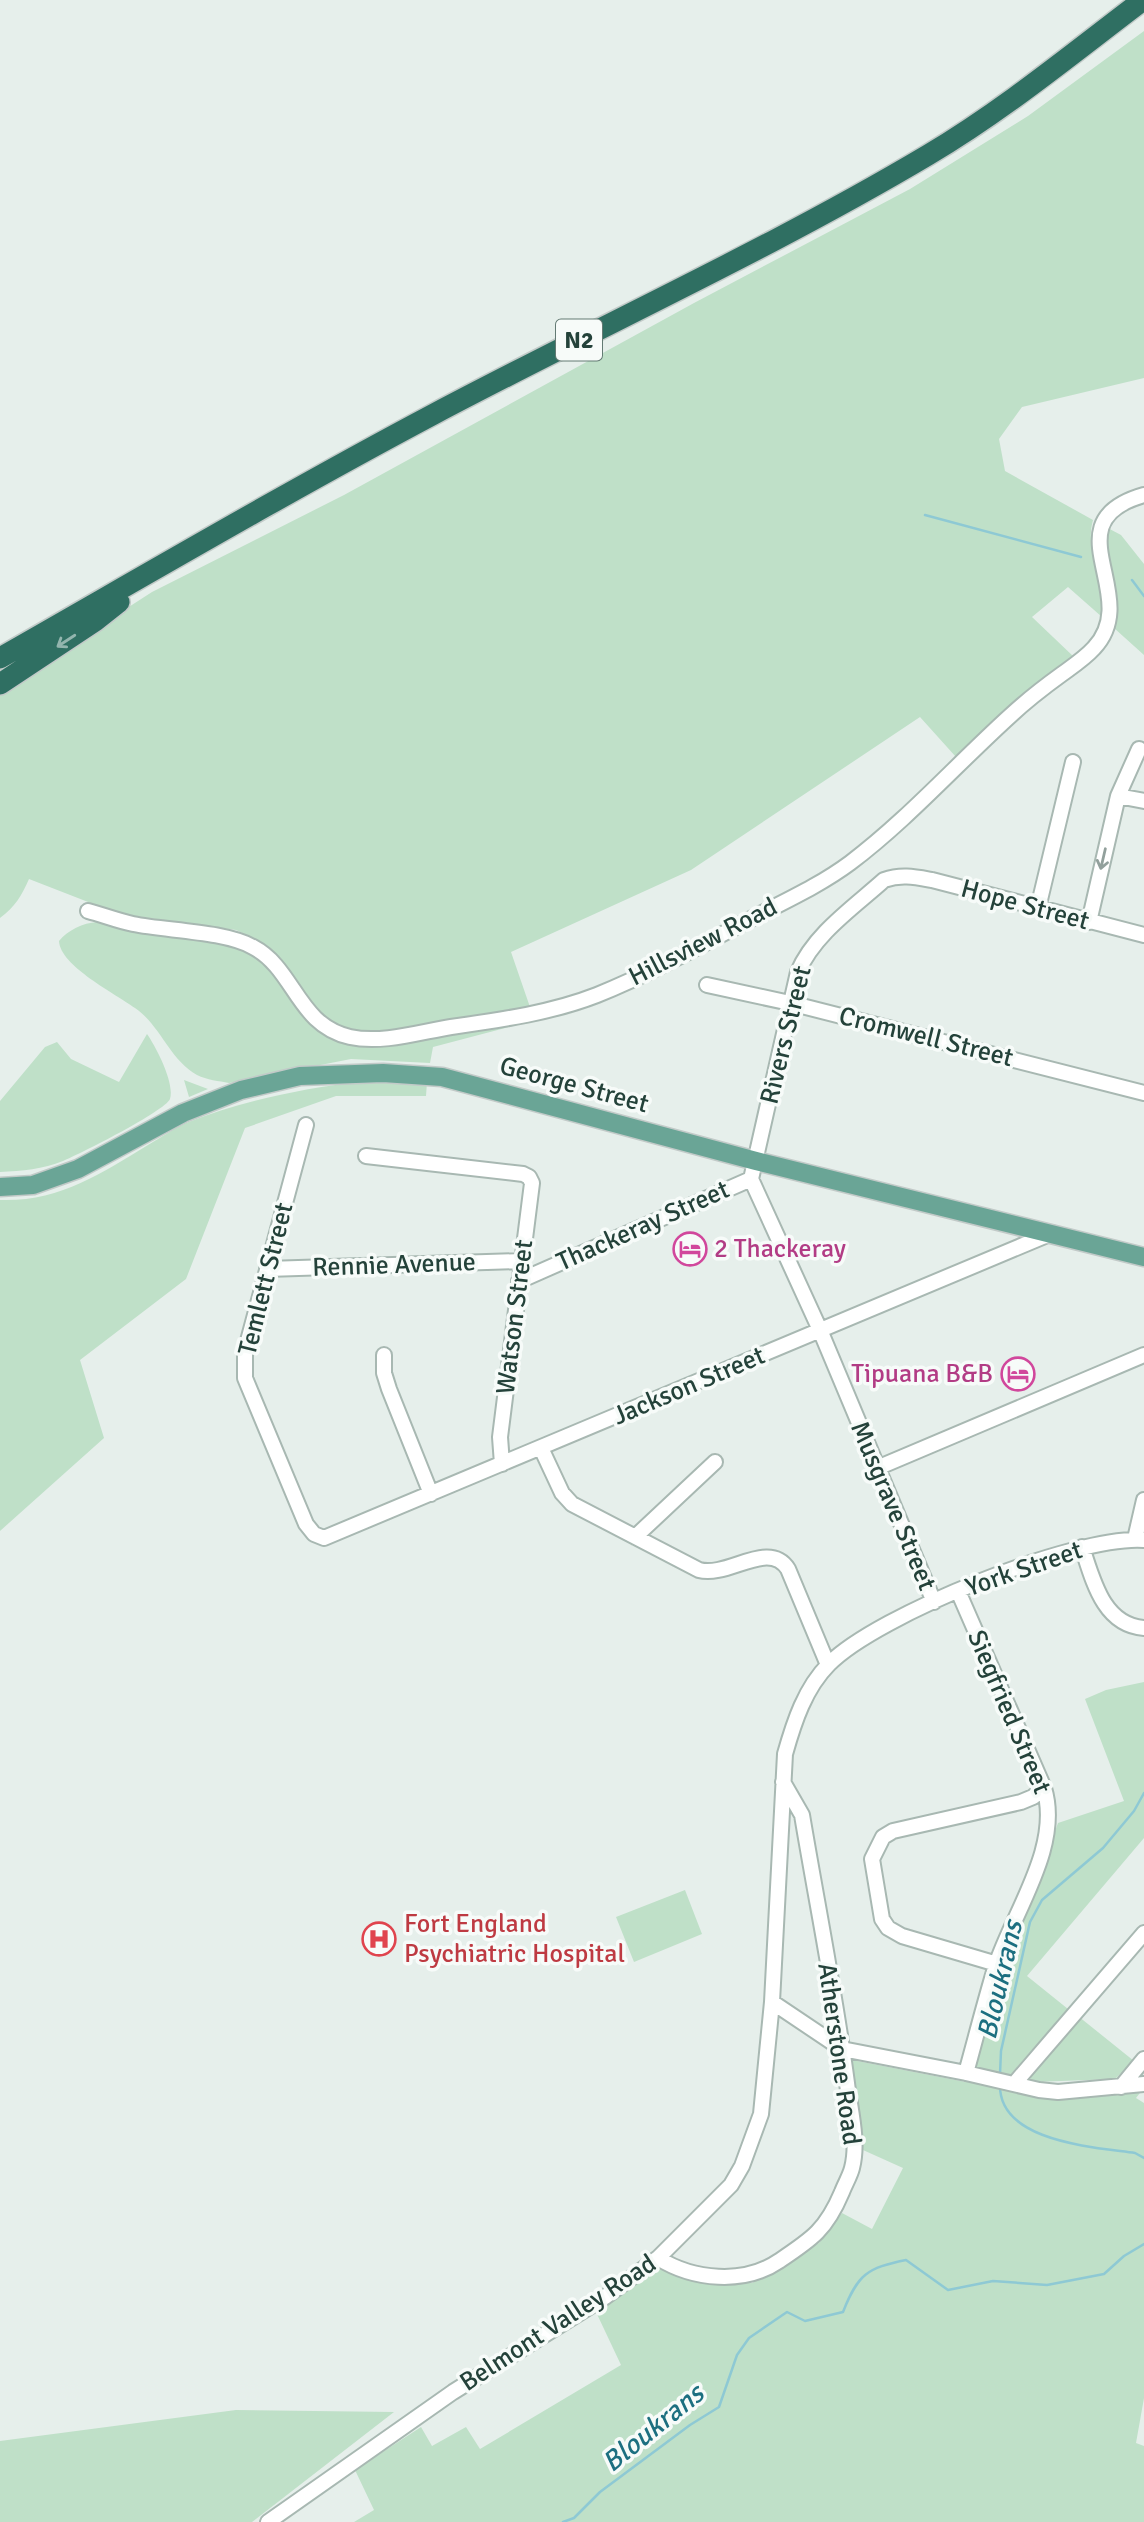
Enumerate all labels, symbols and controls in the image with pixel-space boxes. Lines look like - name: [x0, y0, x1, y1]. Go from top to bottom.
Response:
- road number: N2: [556, 320, 602, 360]
- one-way arrow: [56, 634, 76, 648]
- one-way arrow: [1096, 847, 1110, 870]
- street label: Hope Street: [957, 873, 1093, 937]
- street label: Hillsview Road: [623, 891, 783, 993]
- street label: Rivers Street: [753, 963, 819, 1107]
- street label: Cromwell Street: [836, 1000, 1016, 1074]
- street label: George Street: [496, 1050, 652, 1120]
- street label: Thackeray Street: [552, 1174, 734, 1278]
- street label: Temlett Street: [232, 1199, 300, 1359]
- hotel icon: 2 Thackeray: [671, 1230, 709, 1268]
- place label: 2 Thackeray: [714, 1233, 846, 1265]
- street label: Watson Street: [490, 1238, 540, 1396]
- street label: Rennie Avenue: [312, 1246, 476, 1284]
- street label: Jackson Street: [608, 1340, 770, 1432]
- hotel icon: Tipuana B&B: [999, 1355, 1037, 1393]
- place label: Tipuana B&B: [851, 1358, 993, 1390]
- street label: Musgrave Street: [843, 1417, 943, 1595]
- street label: York Street: [962, 1534, 1086, 1604]
- street label: Siegfried Street: [960, 1625, 1058, 1799]
- place label: Fort England Psychiatric Hospital: [404, 1908, 625, 1970]
- water label: Bloukrans: [970, 1915, 1031, 2043]
- hospital icon: Fort England Psychiatric Hospital: [360, 1920, 398, 1958]
- street label: Atherstone Road: [810, 1961, 868, 2147]
- street label: Belmont Valley Road: [454, 2248, 662, 2398]
- water label: Bloukrans: [595, 2375, 713, 2479]

